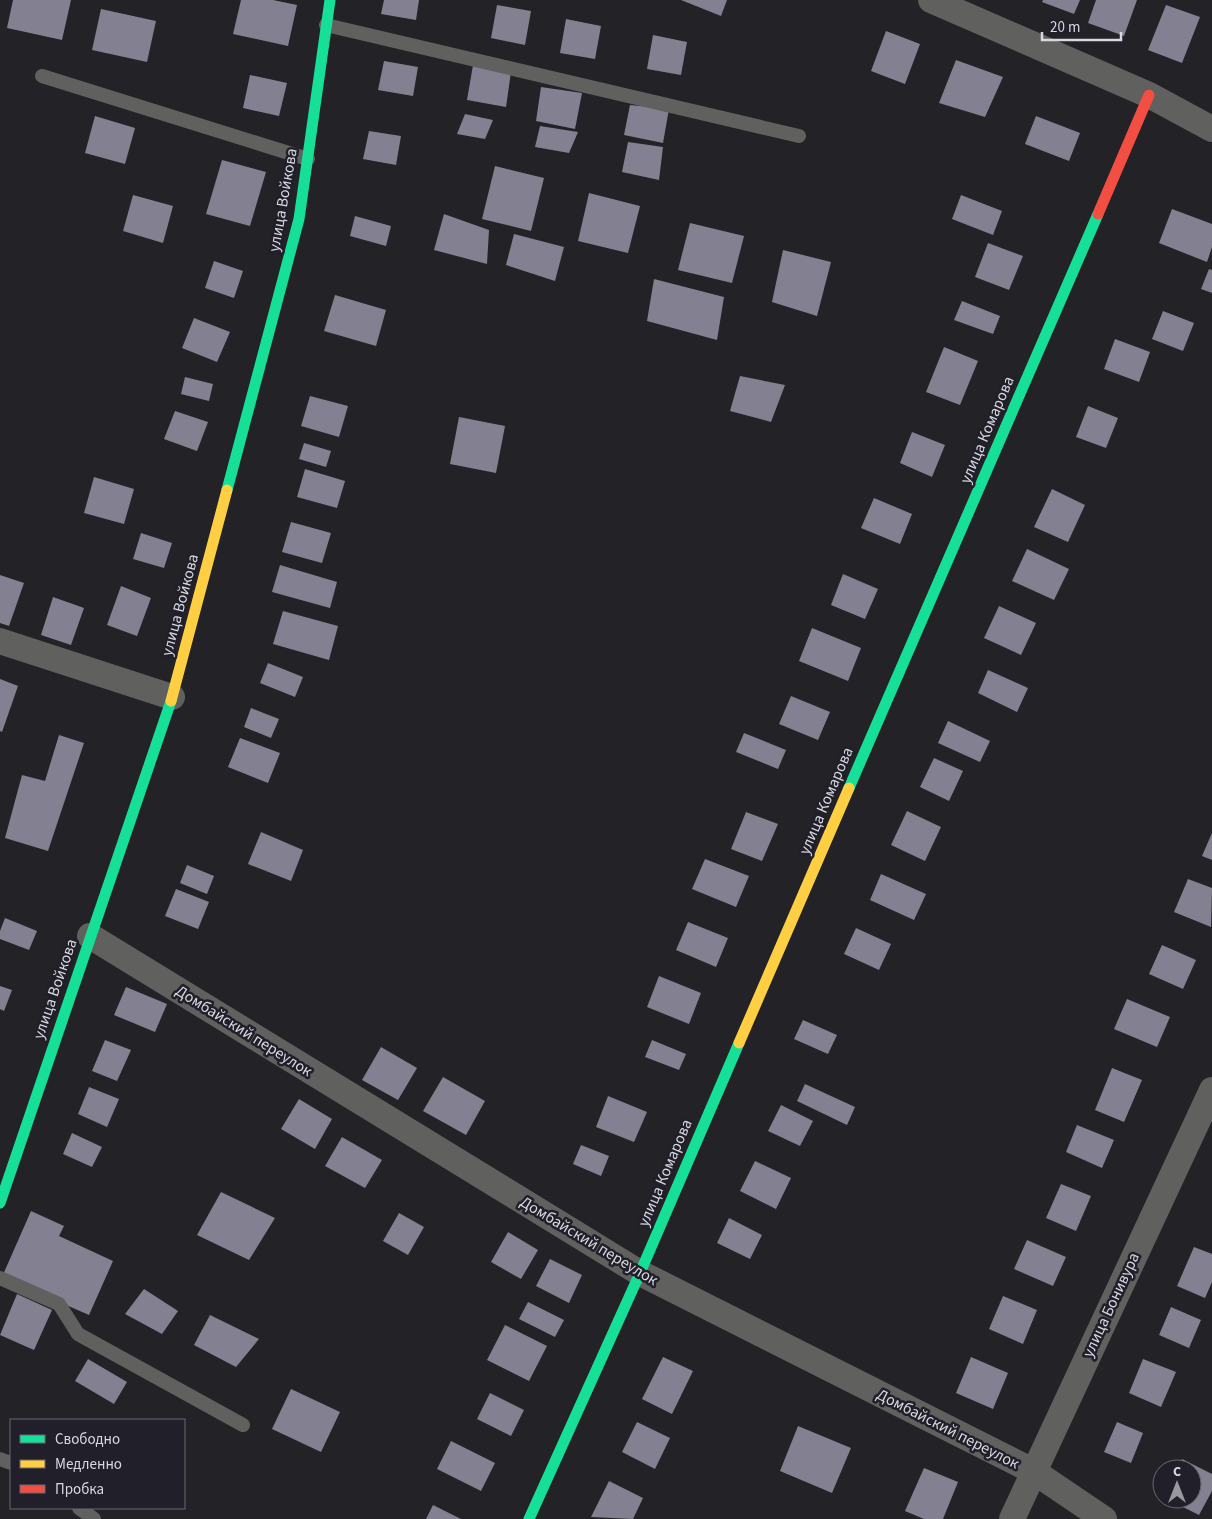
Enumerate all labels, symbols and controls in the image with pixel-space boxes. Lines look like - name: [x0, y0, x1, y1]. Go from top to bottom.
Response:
- scale bar: [1042, 10, 1121, 42]
- text: 20 m: [1050, 17, 1080, 38]
- street label: улица Войкова: [263, 146, 303, 254]
- street label: улица Комарова: [954, 373, 1020, 487]
- street label: улица Войкова: [156, 552, 204, 658]
- street label: улица Комарова: [793, 744, 859, 858]
- street label: улица Войкова: [28, 936, 82, 1042]
- street label: Домбайский переулок: [171, 980, 317, 1082]
- street label: улица Комарова: [632, 1116, 698, 1230]
- street label: Домбайский переулок: [516, 1191, 662, 1291]
- street label: улица Бонивура: [1077, 1249, 1145, 1361]
- street label: Домбайский переулок: [873, 1383, 1023, 1475]
- legend: [10, 1419, 185, 1509]
- text: Свободно: [55, 1429, 120, 1450]
- text: Медленно: [55, 1454, 122, 1475]
- north arrow: [1152, 1459, 1202, 1509]
- text: С: [1173, 1462, 1181, 1482]
- text: Пробка: [55, 1479, 104, 1500]

